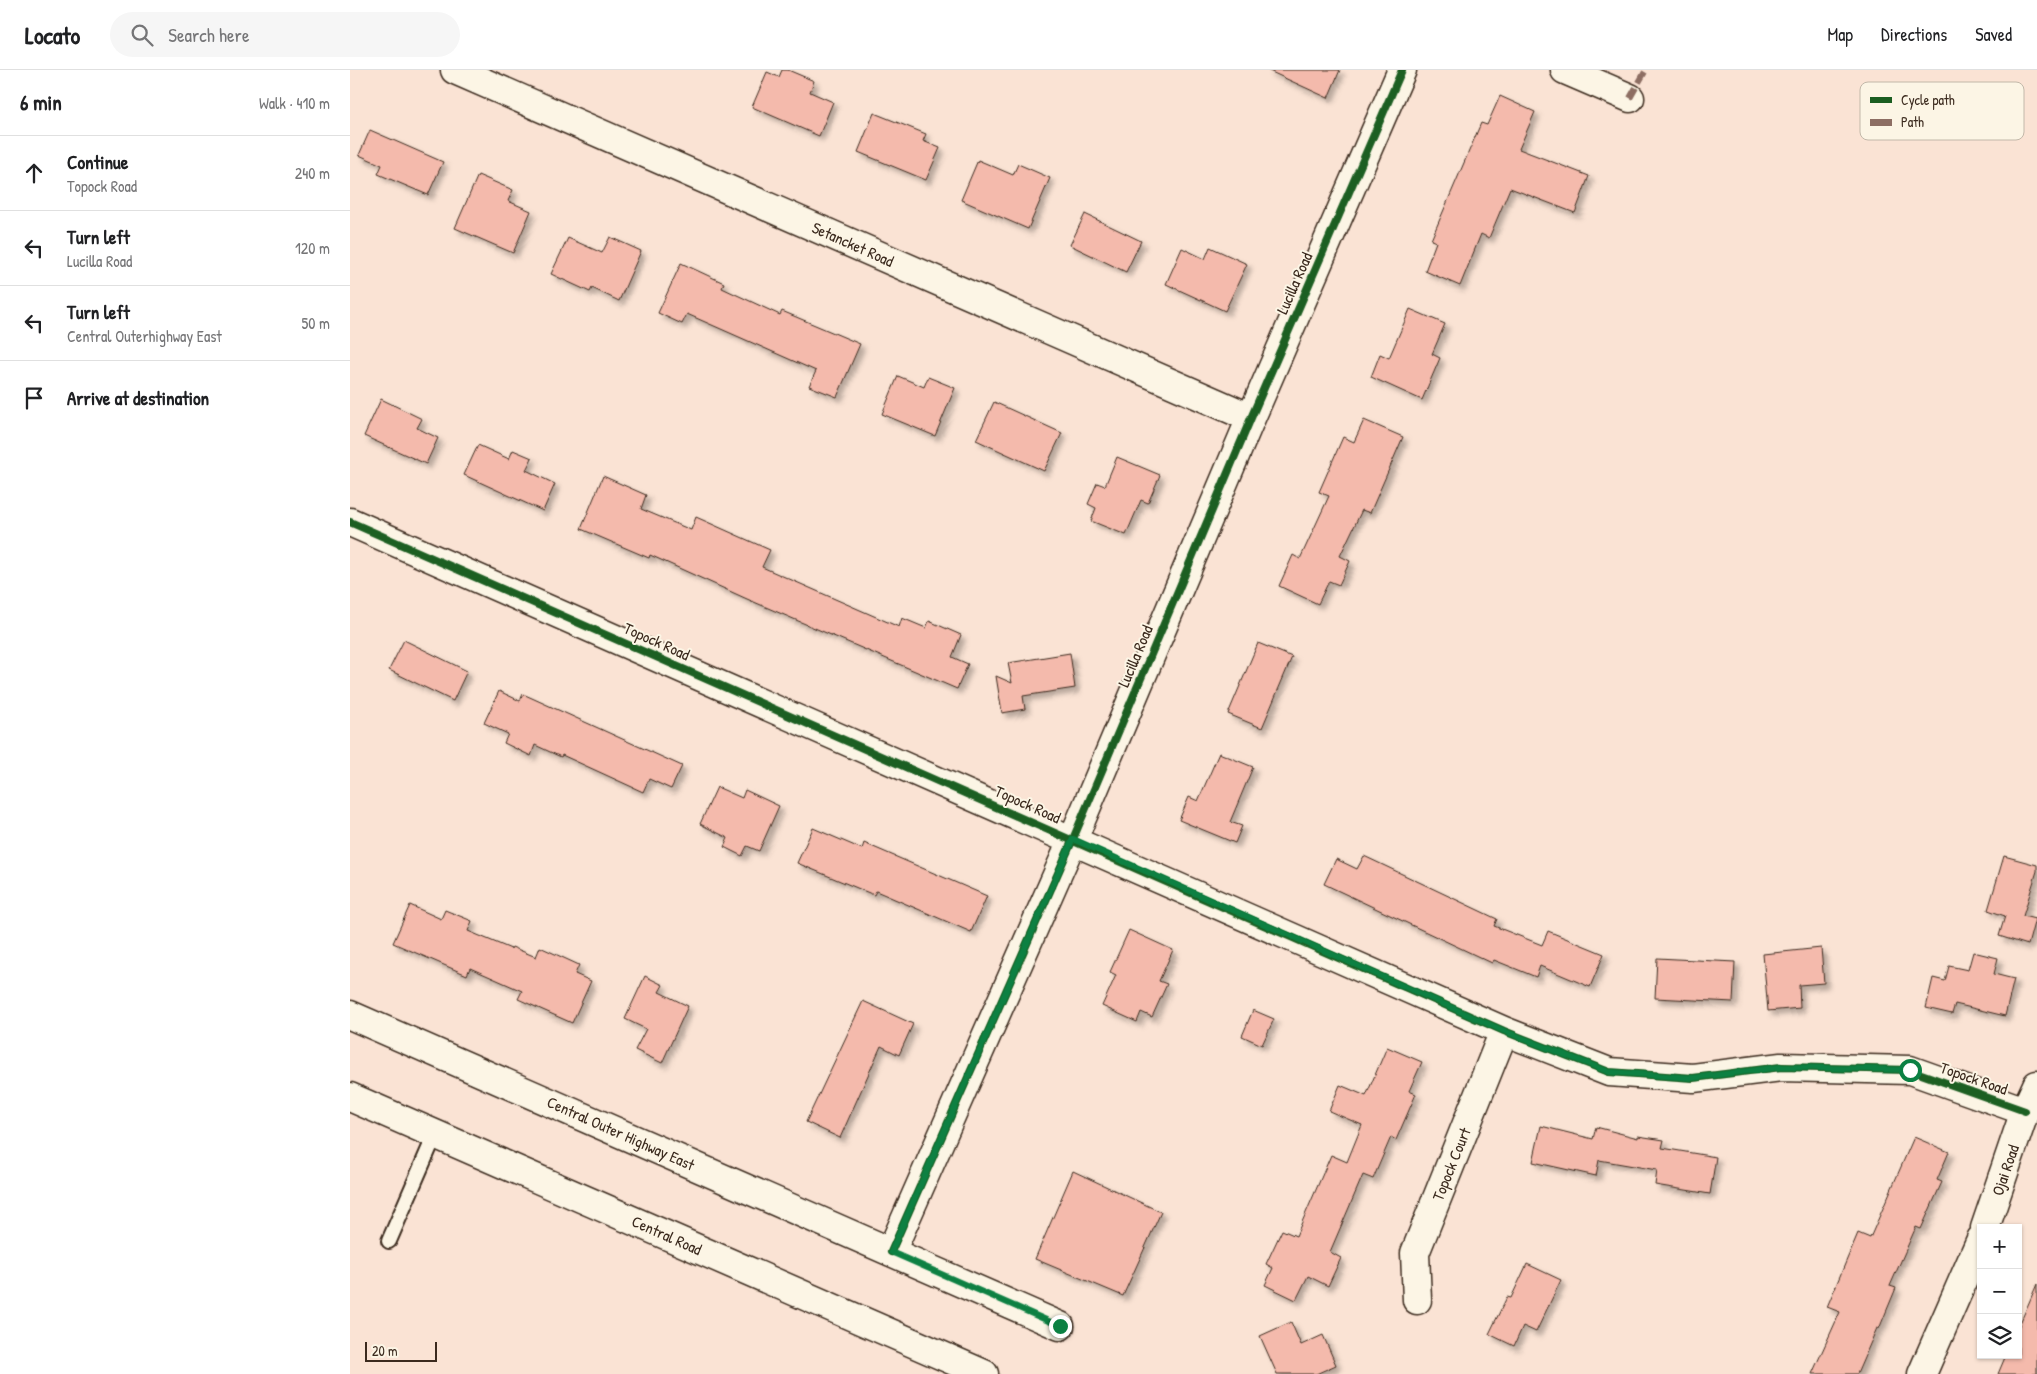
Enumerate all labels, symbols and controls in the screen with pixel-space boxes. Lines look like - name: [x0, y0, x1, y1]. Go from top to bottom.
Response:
- search box: [110, 12, 460, 57]
- text: Locato: [25, 19, 80, 51]
- icon: search: [128, 21, 156, 49]
- text: Search here: [168, 22, 249, 48]
- text: Map: [1828, 22, 1853, 47]
- text: Directions: [1881, 22, 1947, 47]
- text: Saved: [1975, 22, 2012, 47]
- legend: [1860, 82, 2024, 140]
- text: 6 min: [20, 88, 62, 117]
- text: Cycle path: [1901, 90, 1955, 110]
- text: Walk · 410 m: [259, 92, 330, 114]
- text: Path: [1901, 112, 1924, 131]
- text: Continue: [67, 149, 128, 175]
- icon: ahead: [20, 159, 48, 187]
- text: 240 m: [295, 162, 330, 184]
- text: Topock Road: [67, 175, 137, 197]
- street label: Setancket Road: [809, 216, 897, 272]
- text: Turn left: [67, 224, 130, 250]
- icon: left: [20, 234, 48, 262]
- text: 120 m: [295, 237, 330, 259]
- street label: Lucilla Road: [1271, 249, 1317, 317]
- text: Lucilla Road: [67, 250, 132, 272]
- text: Turn left: [67, 299, 130, 325]
- icon: left: [20, 309, 48, 337]
- text: 50 m: [302, 312, 330, 334]
- text: Central Outerhighway East: [67, 325, 222, 347]
- icon: arrive: [20, 384, 48, 412]
- text: Arrive at destination: [67, 385, 209, 411]
- street label: Topock Road: [621, 617, 693, 665]
- street label: Lucilla Road: [1112, 622, 1158, 690]
- street label: Topock Road: [992, 780, 1064, 828]
- street label: Topock Road: [1937, 1056, 2011, 1100]
- route start: [1899, 1059, 1922, 1082]
- street label: Central Outer Highway East: [544, 1091, 699, 1176]
- street label: Topock Court: [1426, 1124, 1476, 1204]
- street label: Ojai Road: [1986, 1142, 2024, 1198]
- street label: Central Road: [629, 1210, 705, 1260]
- map controls: [1977, 1224, 2022, 1359]
- button: +: [1977, 1224, 2022, 1269]
- button: −: [1977, 1269, 2022, 1314]
- button: layers: [1977, 1314, 2022, 1359]
- route end: [1049, 1315, 1072, 1338]
- scale bar: [365, 1339, 438, 1362]
- text: 20 m: [372, 1341, 398, 1360]

